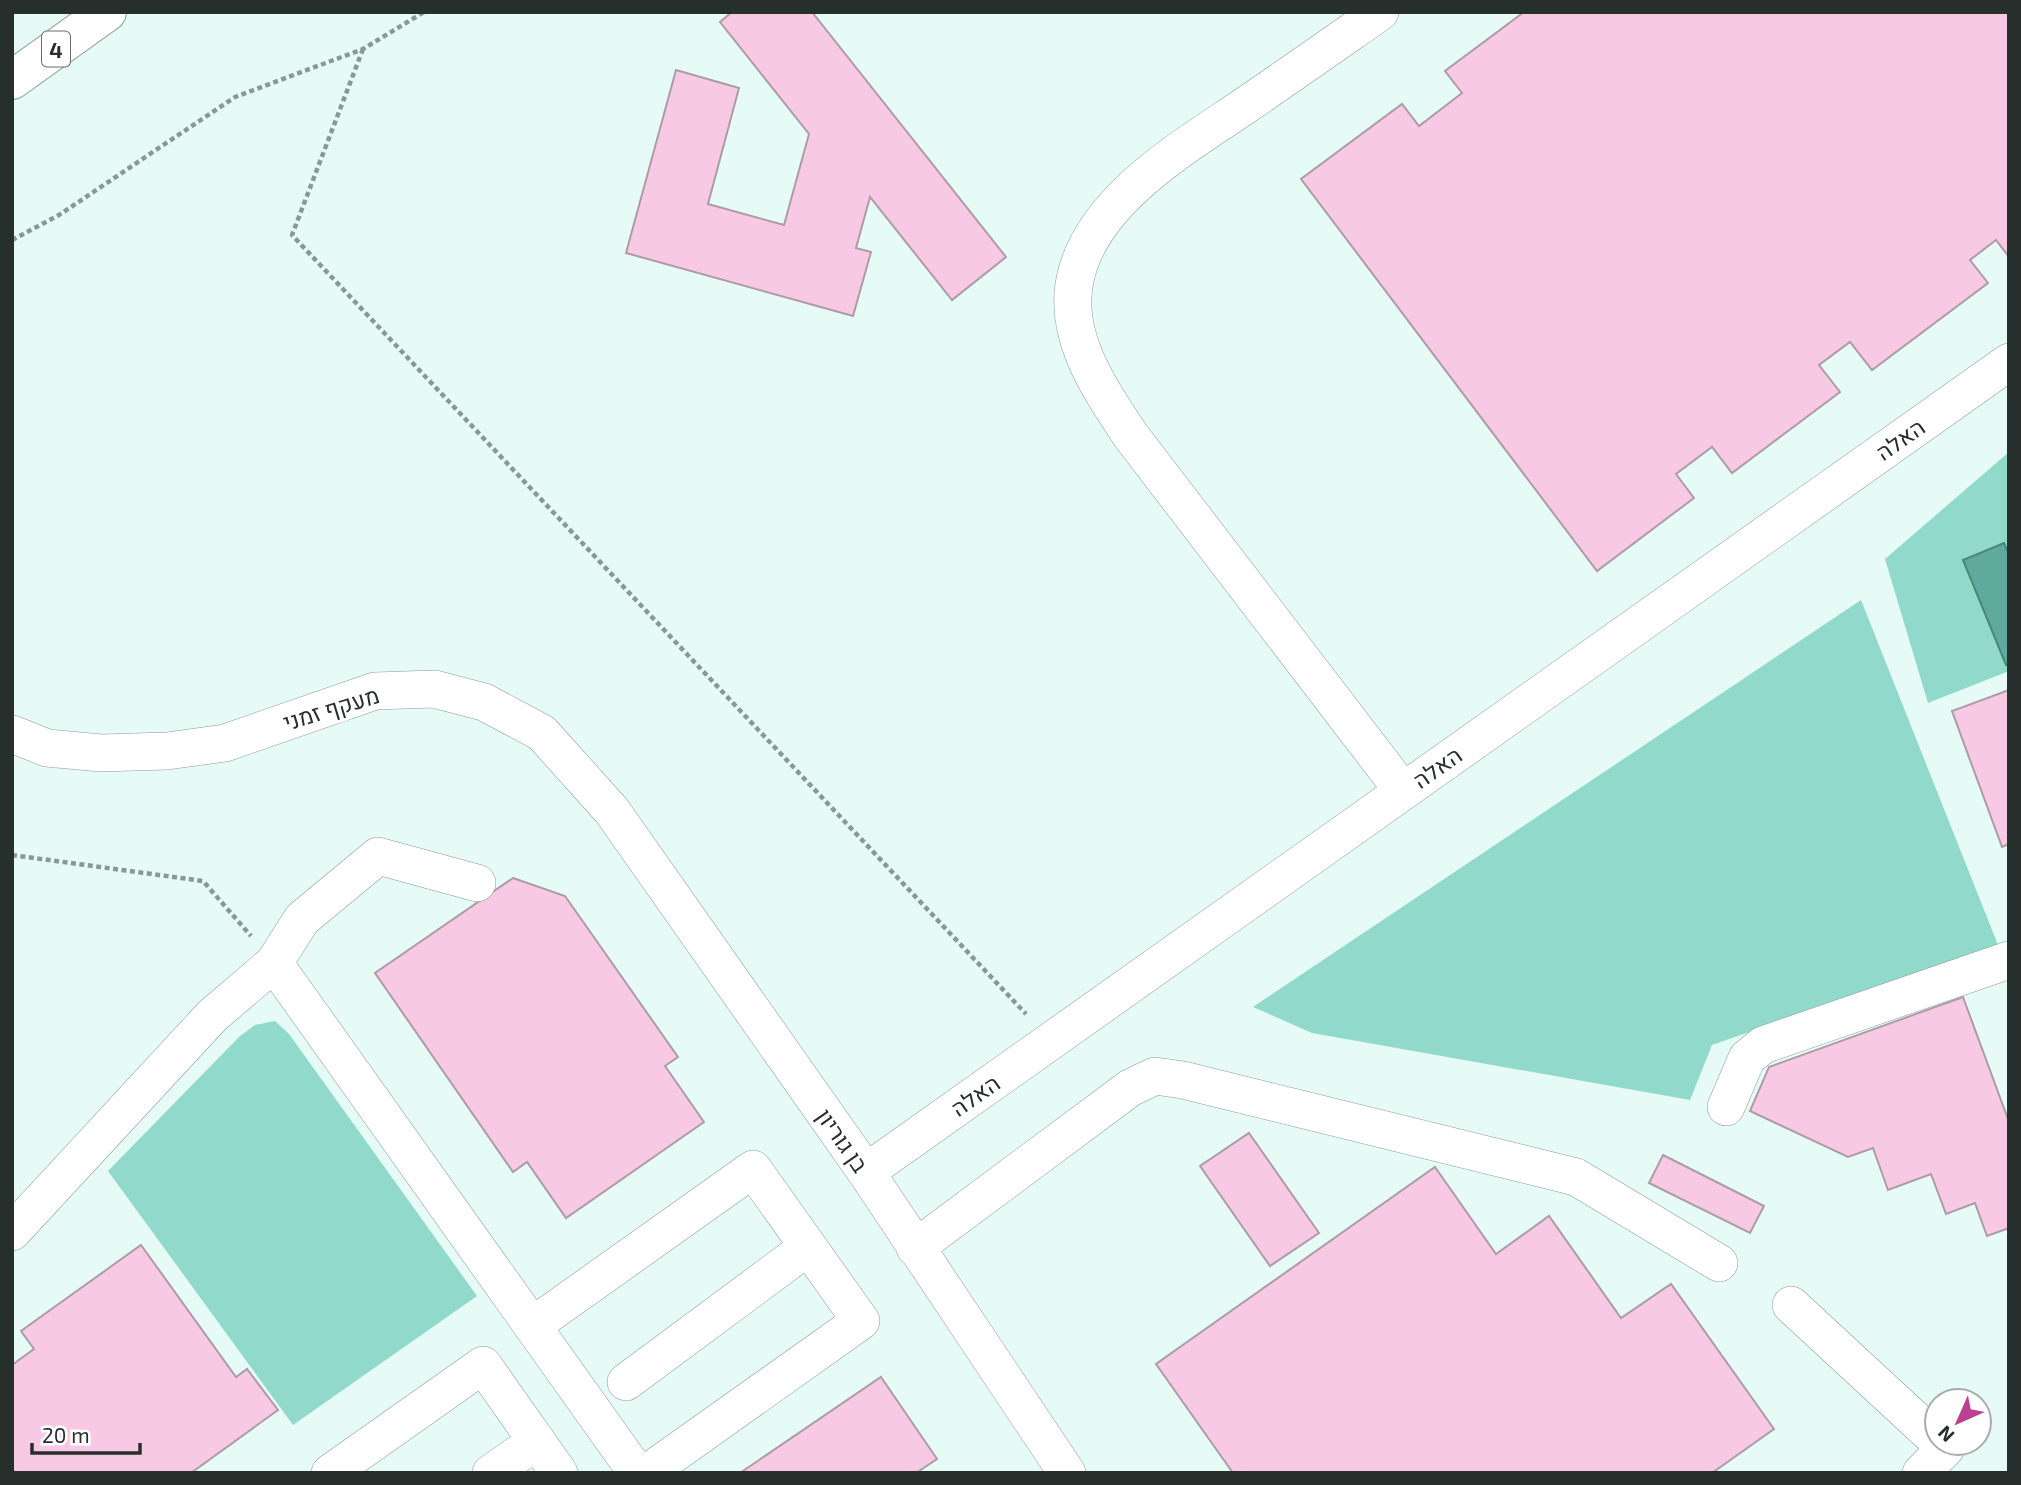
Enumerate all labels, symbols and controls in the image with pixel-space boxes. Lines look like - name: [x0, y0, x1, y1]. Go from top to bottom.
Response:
- road number: 4: [42, 32, 70, 66]
- street label: האלה: [1870, 412, 1930, 466]
- street label: מעקף זמני: [280, 680, 382, 736]
- street label: האלה: [1407, 740, 1467, 794]
- street label: האלה: [945, 1068, 1005, 1122]
- street label: בן גוריון: [811, 1103, 875, 1177]
- north arrow: [1923, 1387, 1993, 1457]
- scale bar: [32, 1412, 140, 1456]
- text: N: [1933, 1421, 1959, 1447]
- text: 20 m: [42, 1422, 90, 1447]

